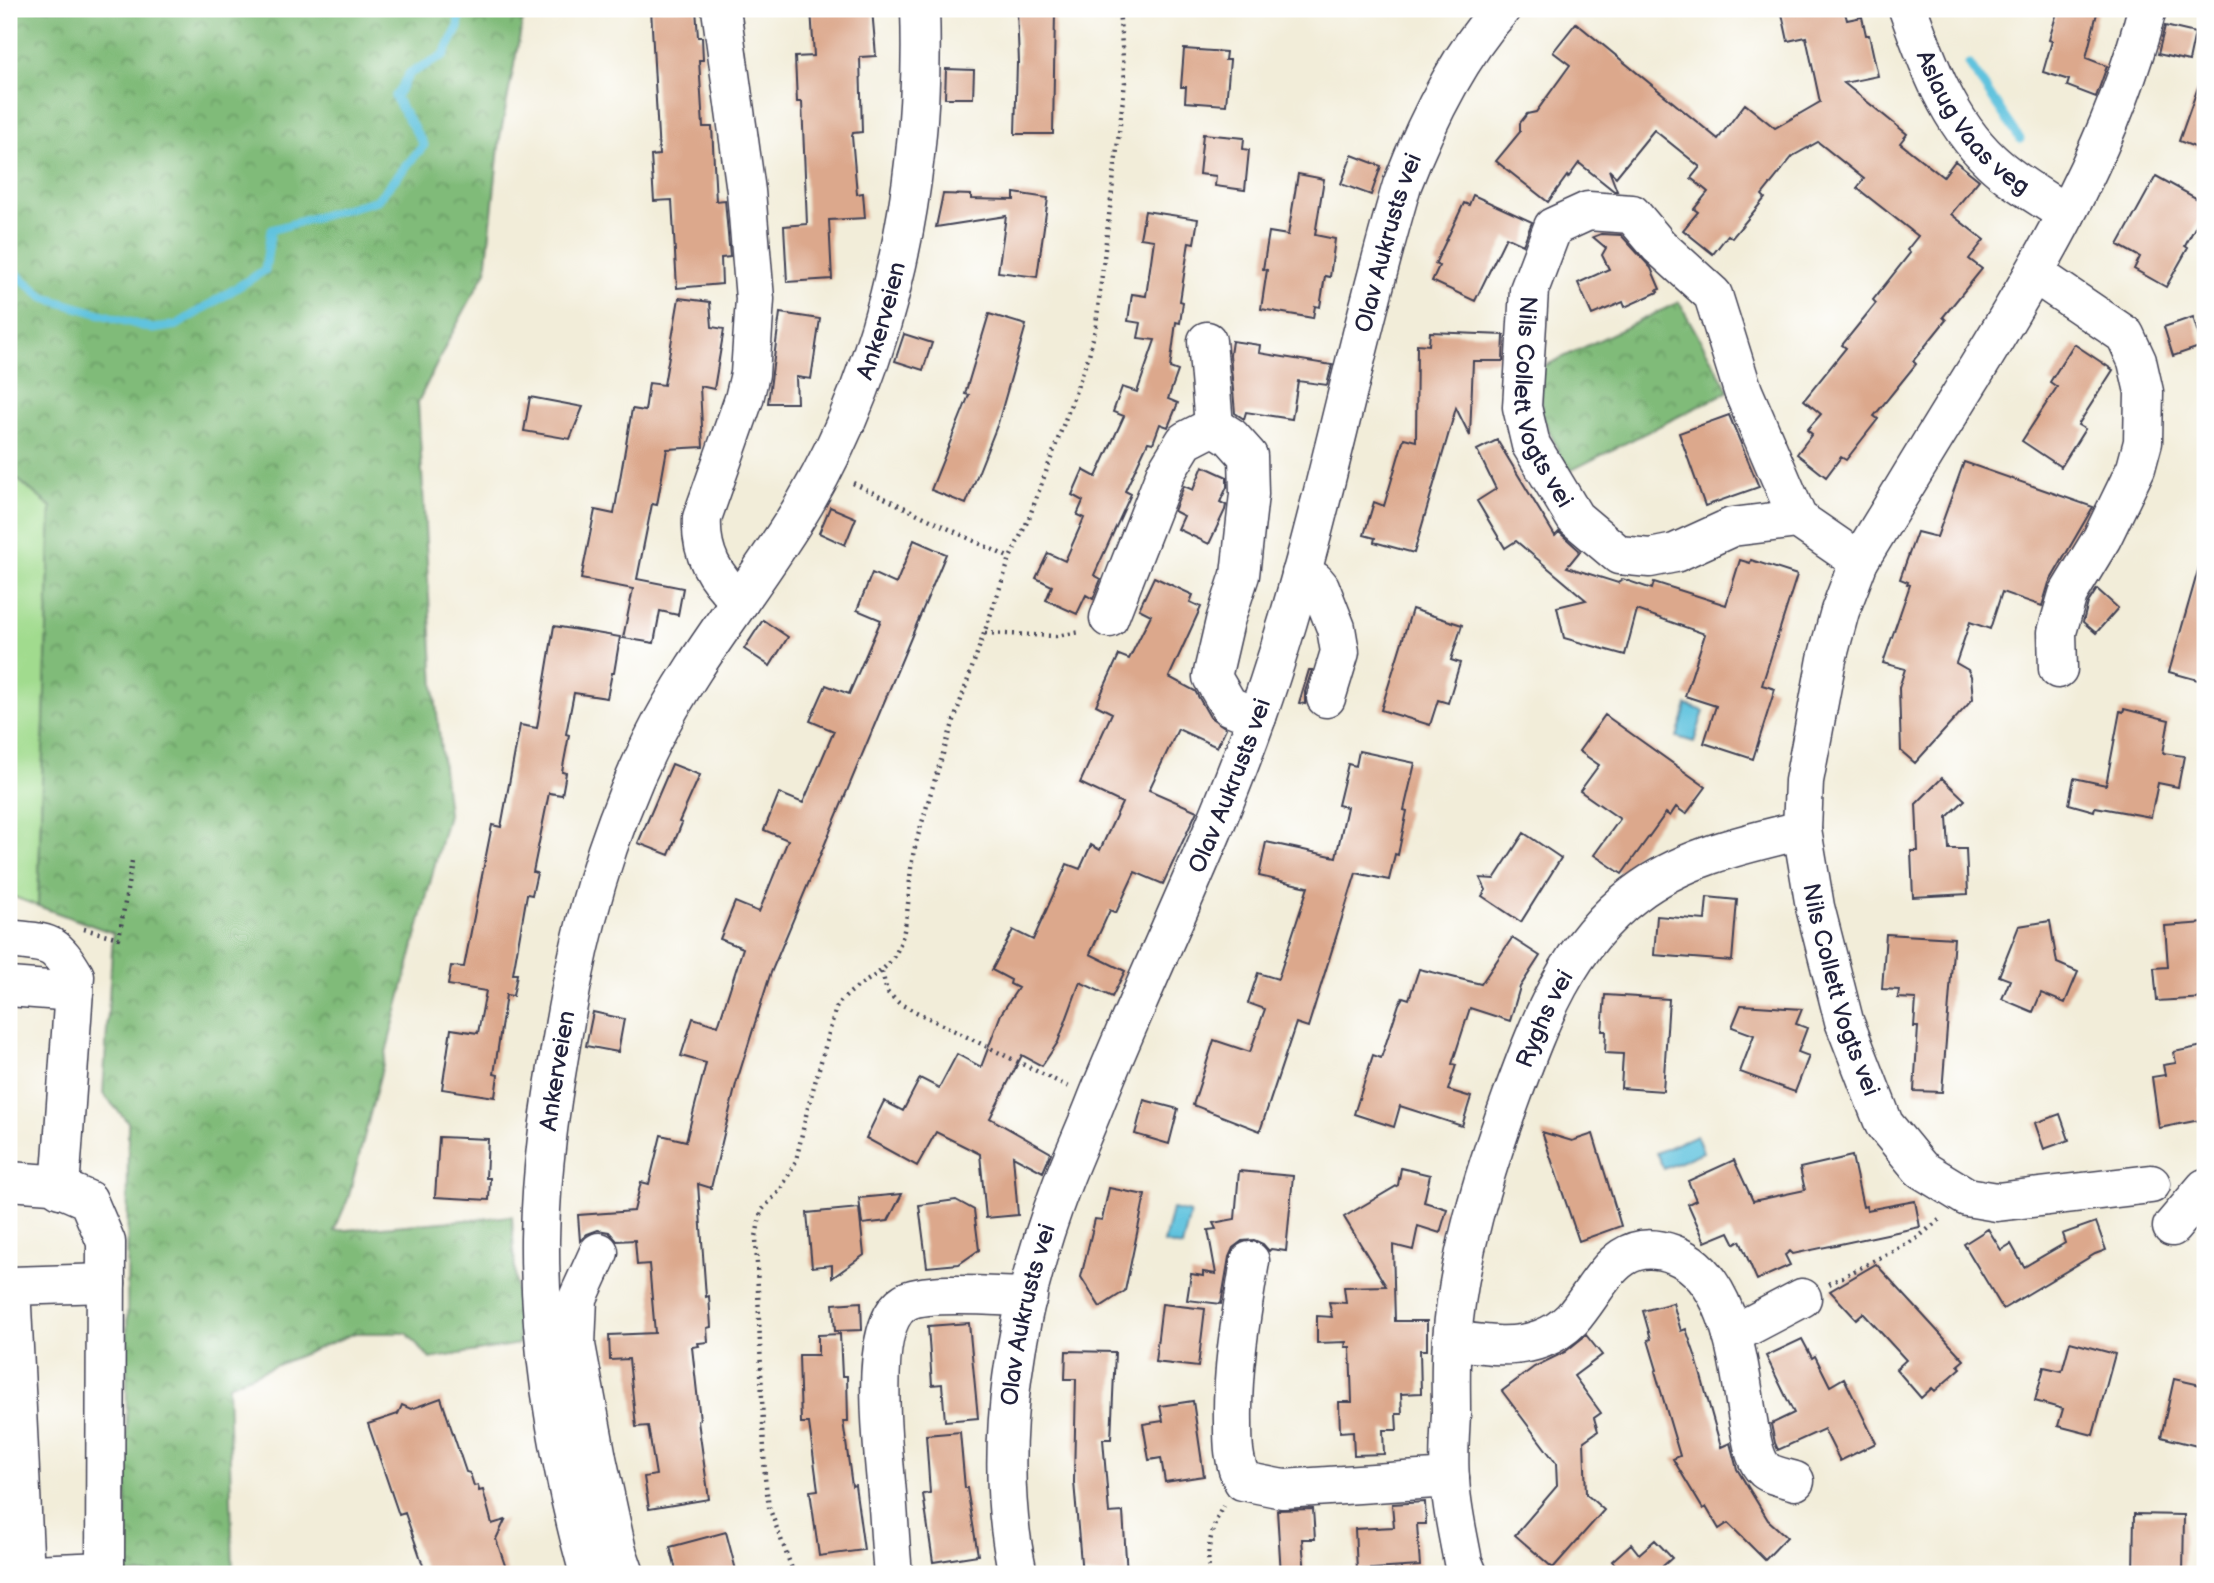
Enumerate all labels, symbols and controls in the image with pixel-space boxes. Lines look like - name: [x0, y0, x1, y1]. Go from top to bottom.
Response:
- street label: Aslaug Vaas veg: [1910, 46, 2035, 201]
- street label: Olav Aukrusts vei: [1348, 149, 1428, 335]
- street label: Ankerveien: [850, 259, 912, 384]
- street label: Nils Collett Vogts vei: [1508, 295, 1580, 513]
- street label: Olav Aukrusts vei: [1182, 695, 1277, 877]
- street label: Nils Collett Vogts vei: [1797, 881, 1886, 1100]
- street label: Ryghs vei: [1510, 964, 1579, 1072]
- street label: Ankerveien: [534, 1008, 581, 1133]
- street label: Olav Aukrusts vei: [995, 1220, 1061, 1407]

